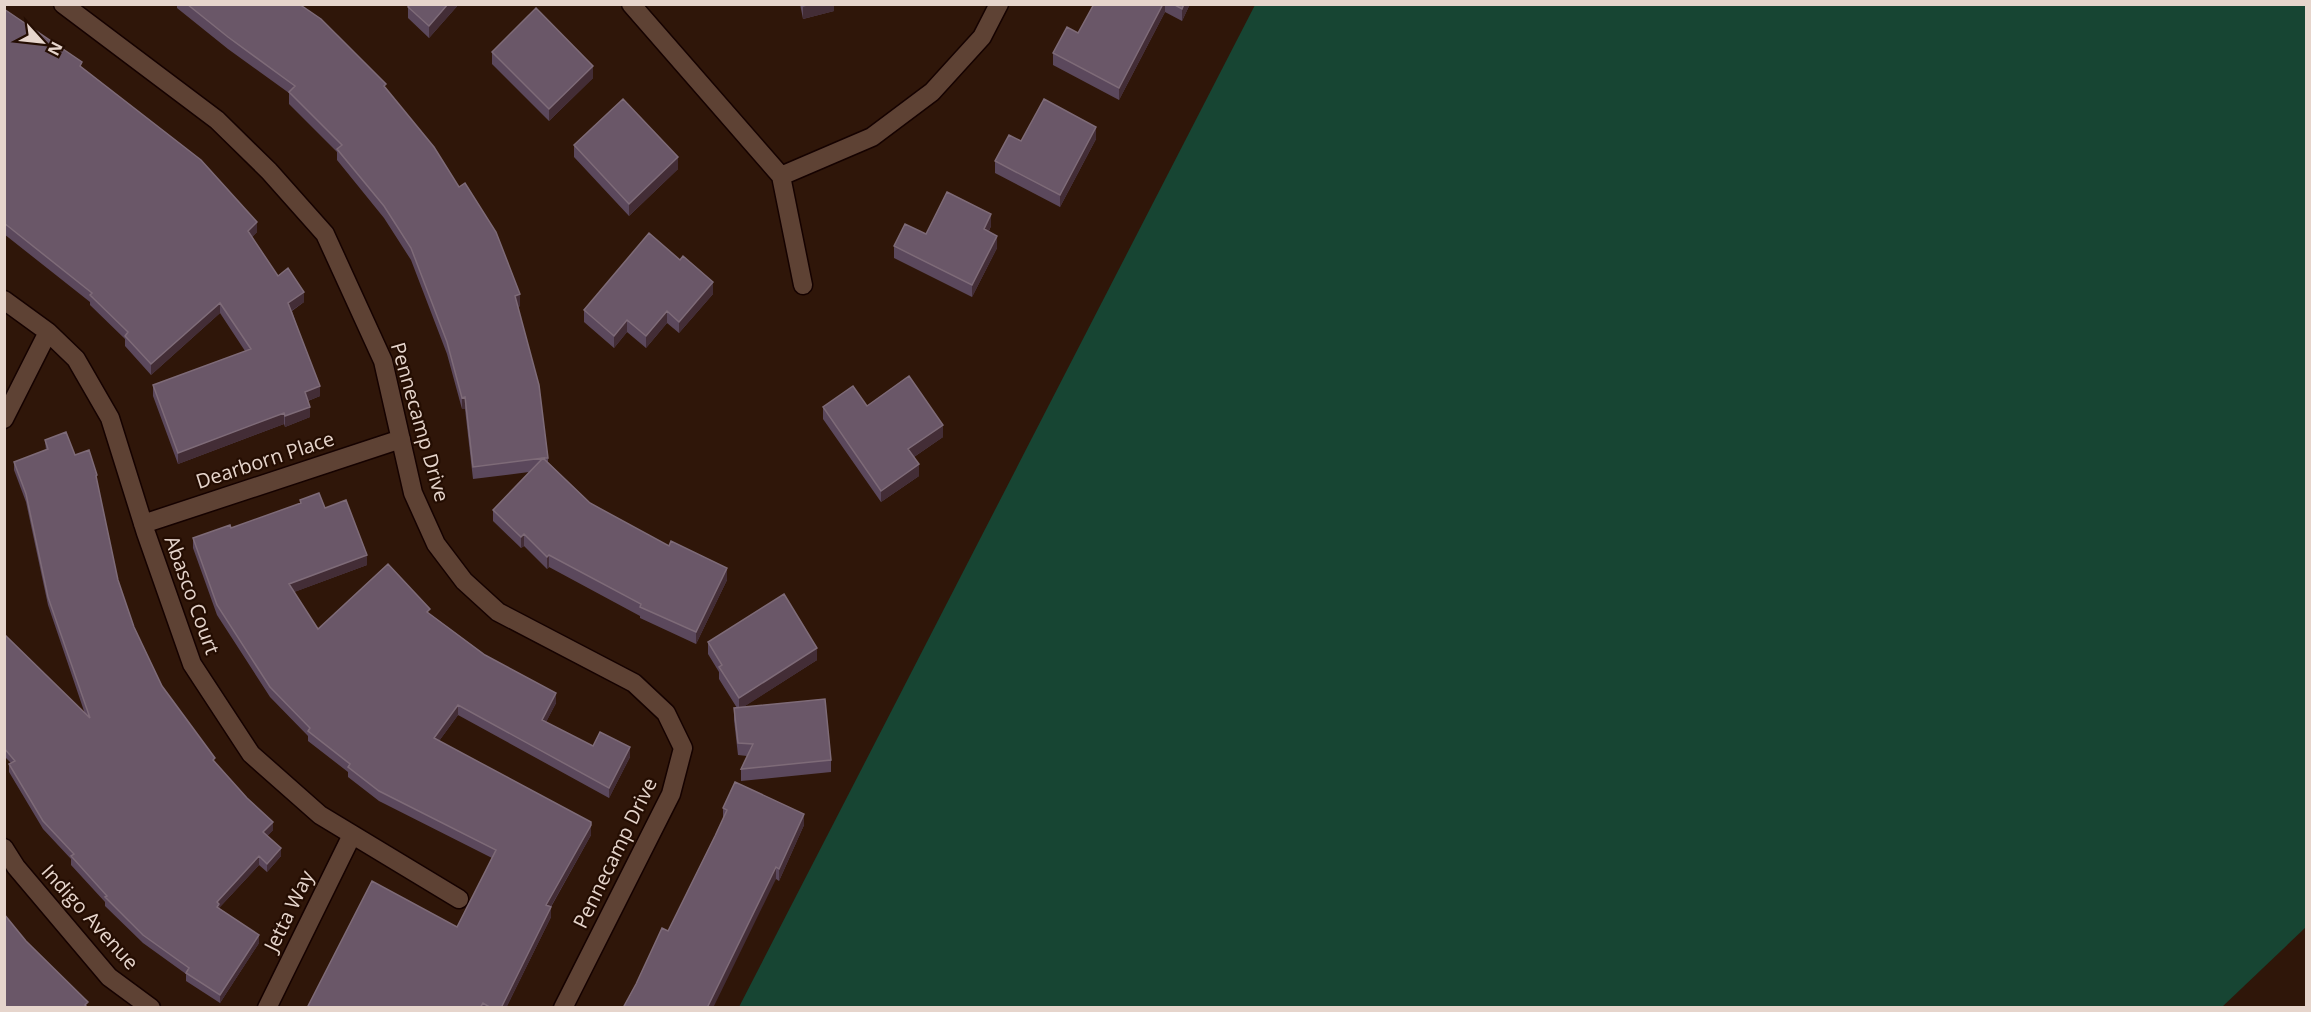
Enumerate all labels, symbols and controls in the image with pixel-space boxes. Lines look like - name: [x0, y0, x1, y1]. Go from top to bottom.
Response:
- north arrow: [12, 12, 72, 72]
- text: N: [43, 38, 68, 60]
- street label: Pennecamp Drive: [385, 339, 456, 505]
- street label: Dearborn Place: [192, 424, 337, 495]
- street label: Abasco Court: [158, 532, 226, 658]
- street label: Pennecamp Drive: [566, 773, 663, 933]
- street label: Indigo Avenue: [36, 858, 145, 975]
- street label: Jetta Way: [257, 865, 320, 957]

